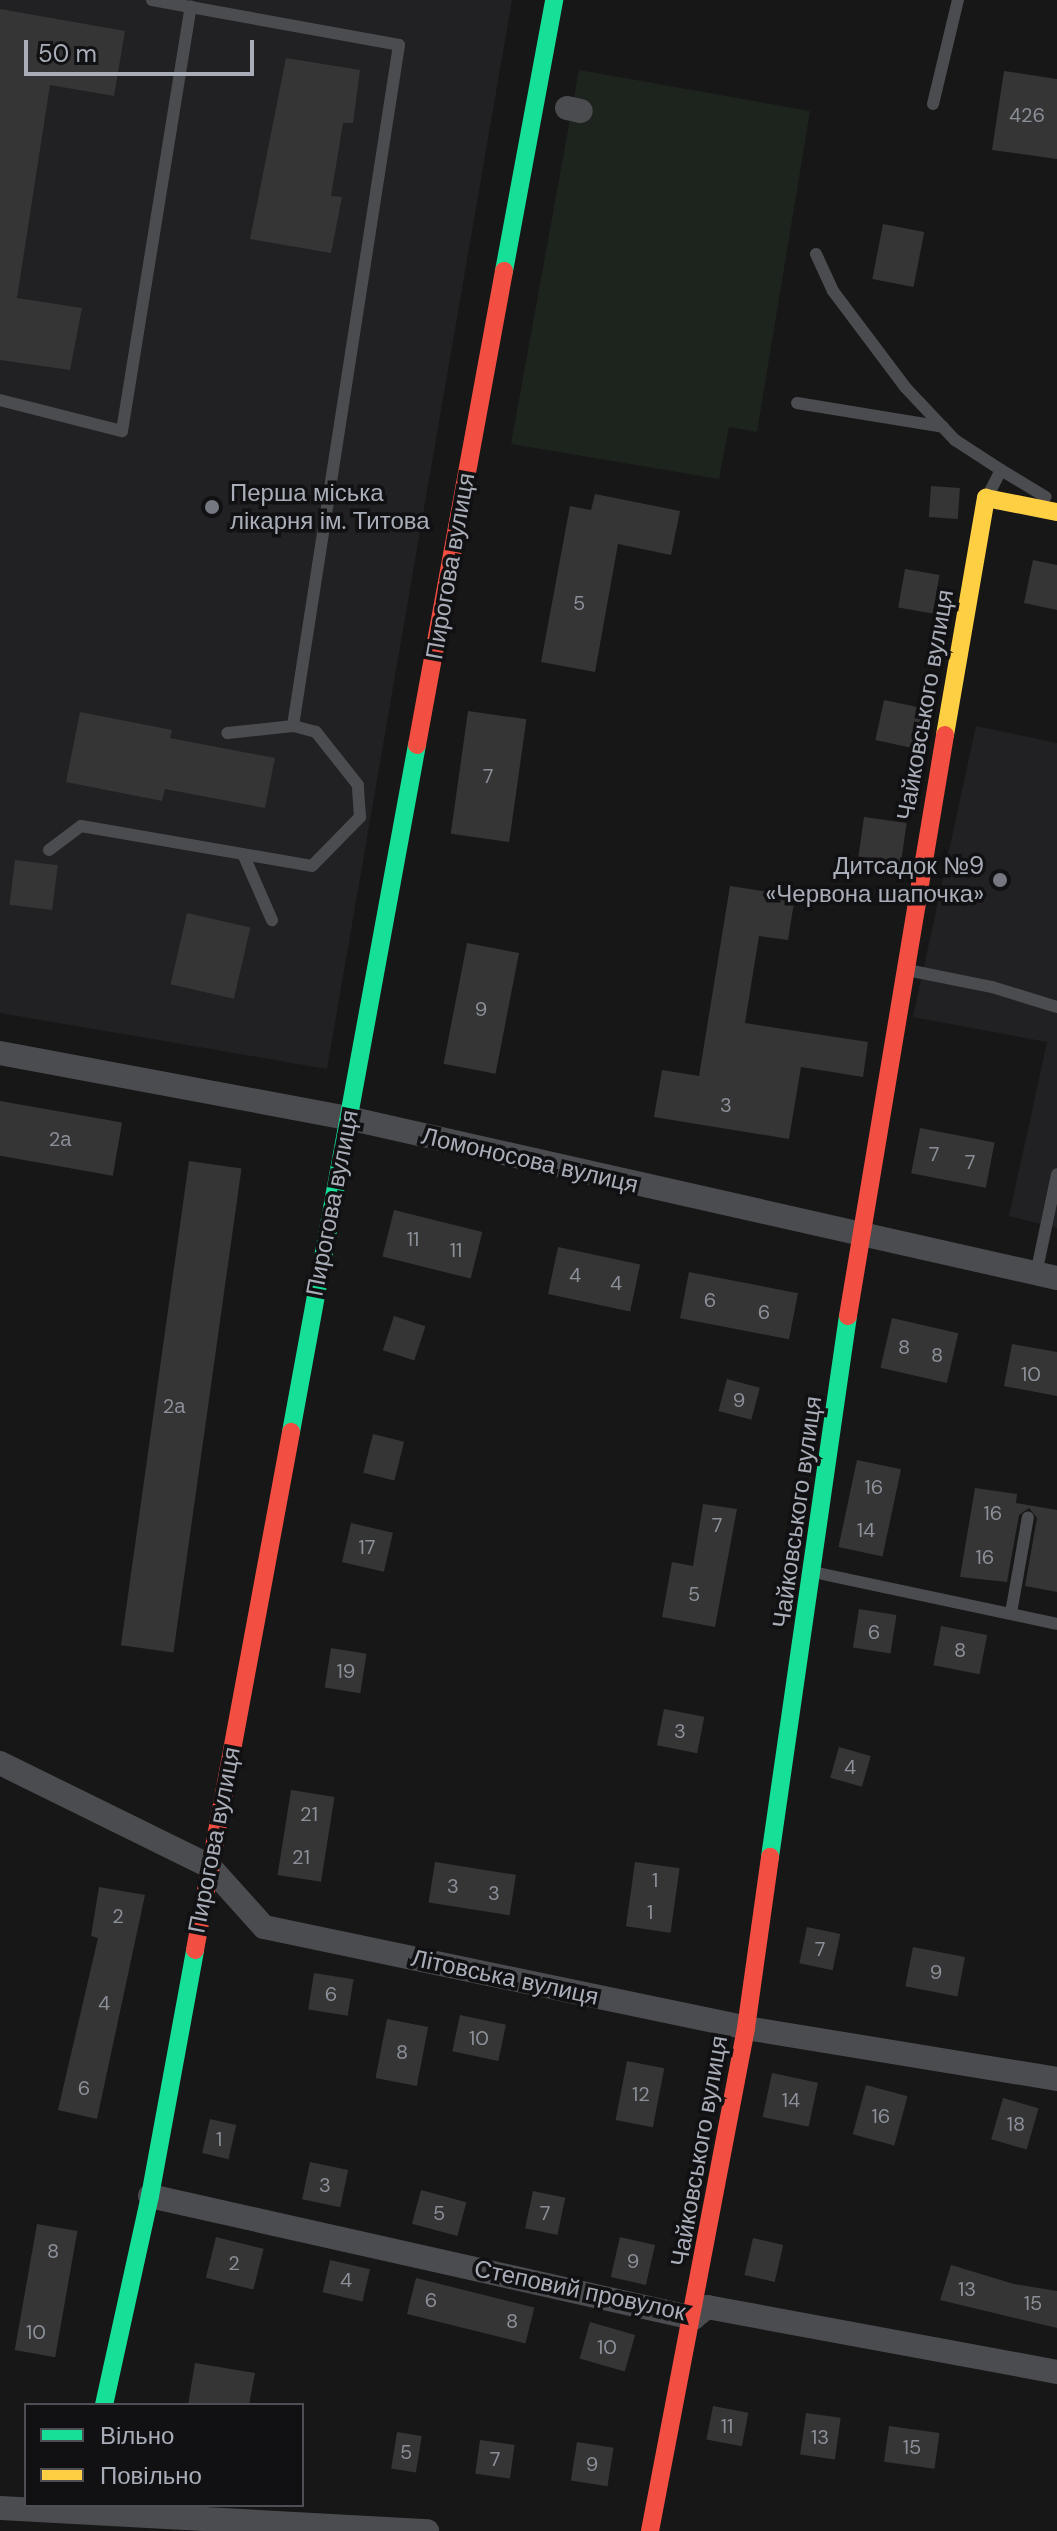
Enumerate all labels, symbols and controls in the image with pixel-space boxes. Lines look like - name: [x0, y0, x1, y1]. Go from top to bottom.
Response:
- scale bar: [28, 24, 258, 74]
- text: 50 m: [38, 38, 97, 69]
- house number: 426: [1009, 103, 1045, 127]
- street label: Пирогова вулиця: [419, 470, 481, 662]
- place label: Перша міська лікарня ім. Титова: [230, 479, 430, 535]
- marker: Перша міська лікарня ім. Титова: [201, 496, 223, 518]
- street label: Чайковського вулиця: [891, 587, 959, 823]
- house number: 5: [573, 591, 585, 615]
- house number: 7: [483, 764, 493, 788]
- place label: Дитсадок №9 «Червона шапочка»: [766, 852, 984, 908]
- marker: Дитсадок №9 «Червона шапочка»: [991, 871, 1009, 889]
- house number: 9: [475, 997, 487, 1021]
- house number: 3: [720, 1093, 732, 1117]
- street label: Пирогова вулиця: [300, 1107, 364, 1299]
- street label: Ломоносова вулиця: [419, 1121, 641, 1199]
- house number: 2а: [49, 1127, 71, 1151]
- house number: 7: [929, 1142, 939, 1166]
- house number: 7: [965, 1150, 975, 1174]
- house number: 11: [407, 1227, 419, 1251]
- house number: 11: [450, 1238, 462, 1262]
- house number: 4: [569, 1263, 581, 1287]
- house number: 4: [610, 1271, 622, 1295]
- house number: 6: [704, 1288, 716, 1312]
- house number: 6: [758, 1300, 770, 1324]
- house number: 8: [898, 1335, 910, 1359]
- house number: 8: [931, 1343, 943, 1367]
- house number: 10: [1021, 1362, 1041, 1386]
- house number: 9: [733, 1388, 745, 1412]
- house number: 2а: [163, 1394, 185, 1418]
- street label: Чайковського вулиця: [766, 1394, 828, 1630]
- house number: 16: [865, 1475, 883, 1499]
- house number: 16: [984, 1501, 1002, 1525]
- house number: 7: [712, 1513, 722, 1537]
- house number: 14: [857, 1518, 875, 1542]
- house number: 17: [359, 1535, 375, 1559]
- house number: 16: [976, 1545, 994, 1569]
- house number: 5: [688, 1582, 700, 1606]
- house number: 6: [868, 1620, 880, 1644]
- house number: 8: [954, 1638, 966, 1662]
- house number: 19: [337, 1659, 355, 1683]
- house number: 3: [674, 1719, 686, 1743]
- street label: Пирогова вулиця: [182, 1744, 246, 1936]
- house number: 4: [844, 1755, 856, 1779]
- house number: 21: [300, 1802, 318, 1826]
- house number: 21: [292, 1845, 310, 1869]
- house number: 1: [652, 1868, 658, 1892]
- house number: 3: [447, 1874, 459, 1898]
- house number: 3: [488, 1881, 500, 1905]
- house number: 1: [647, 1900, 653, 1924]
- house number: 2: [112, 1904, 124, 1928]
- house number: 7: [815, 1937, 825, 1961]
- street label: Літовська вулиця: [409, 1943, 601, 2011]
- house number: 9: [930, 1960, 942, 1984]
- house number: 6: [325, 1982, 337, 2006]
- house number: 4: [98, 1991, 110, 2015]
- house number: 10: [469, 2026, 489, 2050]
- street label: Чайковського вулиця: [665, 2033, 733, 2269]
- house number: 8: [396, 2040, 408, 2064]
- house number: 6: [78, 2076, 90, 2100]
- house number: 12: [632, 2082, 650, 2106]
- house number: 14: [782, 2088, 800, 2112]
- house number: 16: [872, 2104, 890, 2128]
- house number: 18: [1007, 2112, 1025, 2136]
- house number: 1: [216, 2127, 222, 2151]
- house number: 3: [319, 2173, 331, 2197]
- house number: 5: [433, 2201, 445, 2225]
- house number: 7: [540, 2201, 550, 2225]
- house number: 8: [47, 2239, 59, 2263]
- house number: 9: [627, 2249, 639, 2273]
- house number: 2: [228, 2251, 240, 2275]
- street label: Степовий провулок: [472, 2254, 688, 2326]
- house number: 4: [340, 2268, 352, 2292]
- house number: 13: [958, 2277, 976, 2301]
- house number: 6: [425, 2288, 437, 2312]
- house number: 15: [1024, 2291, 1042, 2315]
- house number: 8: [506, 2309, 518, 2333]
- house number: 10: [26, 2320, 46, 2344]
- house number: 10: [597, 2335, 617, 2359]
- legend: [24, 2403, 304, 2507]
- house number: 11: [721, 2414, 733, 2438]
- text: Вільно: [100, 2420, 174, 2451]
- house number: 13: [811, 2425, 829, 2449]
- house number: 15: [903, 2435, 921, 2459]
- house number: 5: [400, 2440, 412, 2464]
- house number: 7: [490, 2447, 500, 2471]
- house number: 9: [586, 2452, 598, 2476]
- text: Повільно: [100, 2460, 202, 2491]

